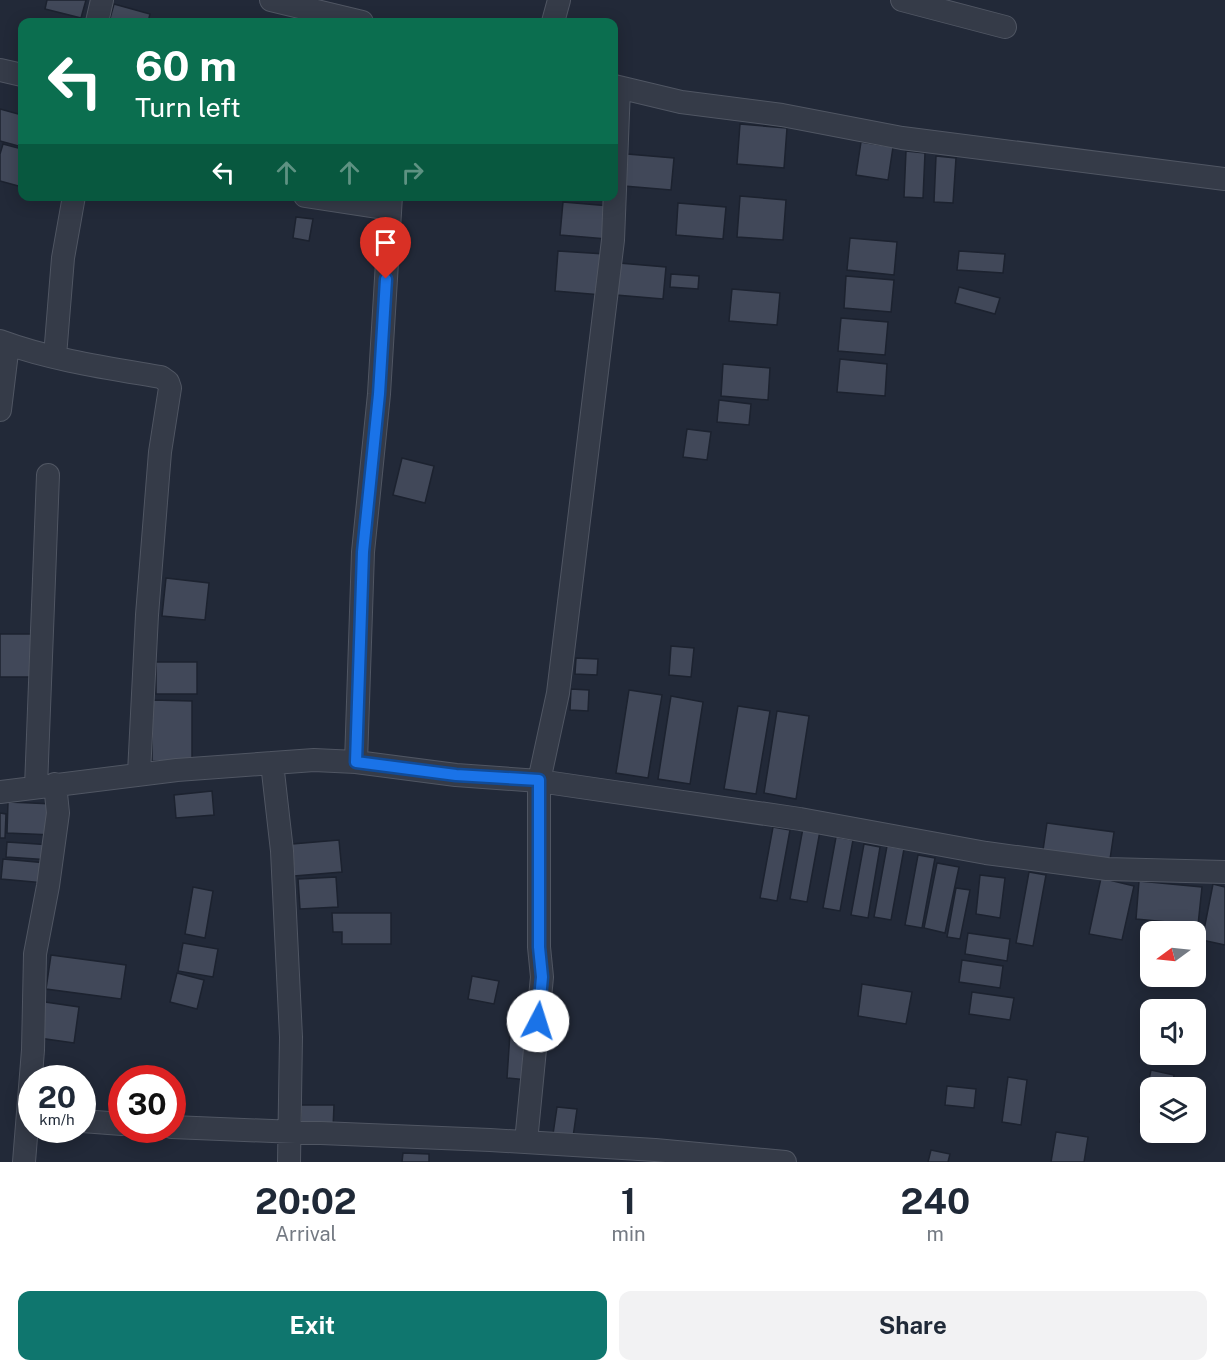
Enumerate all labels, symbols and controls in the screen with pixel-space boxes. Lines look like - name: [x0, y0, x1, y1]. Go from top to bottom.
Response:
- text: 60 m: [135, 41, 237, 90]
- icon: left: [36, 42, 114, 120]
- text: Turn left: [135, 91, 241, 123]
- icon: left: [207, 156, 240, 189]
- icon: ahead: [270, 156, 303, 189]
- icon: ahead: [333, 156, 366, 189]
- icon: right: [396, 156, 429, 189]
- pin: [360, 217, 411, 279]
- icon: arrive: [369, 226, 402, 259]
- north arrow: [1140, 921, 1206, 987]
- map controls: [1140, 921, 1206, 1143]
- position arrow: [506, 989, 570, 1053]
- button: sound: [1140, 999, 1206, 1065]
- speed limit sign: 30: [108, 1065, 186, 1143]
- button: layers: [1140, 1077, 1206, 1143]
- text: 20: [38, 1079, 76, 1115]
- text: km/h: [39, 1111, 75, 1128]
- text: 20:02: [255, 1180, 357, 1222]
- text: 1: [621, 1180, 636, 1222]
- text: 240: [900, 1180, 970, 1222]
- text: Arrival: [275, 1222, 337, 1246]
- text: min: [612, 1222, 646, 1246]
- text: m: [927, 1222, 944, 1246]
- button: Exit: [18, 1291, 607, 1360]
- button: Share: [619, 1291, 1207, 1360]

